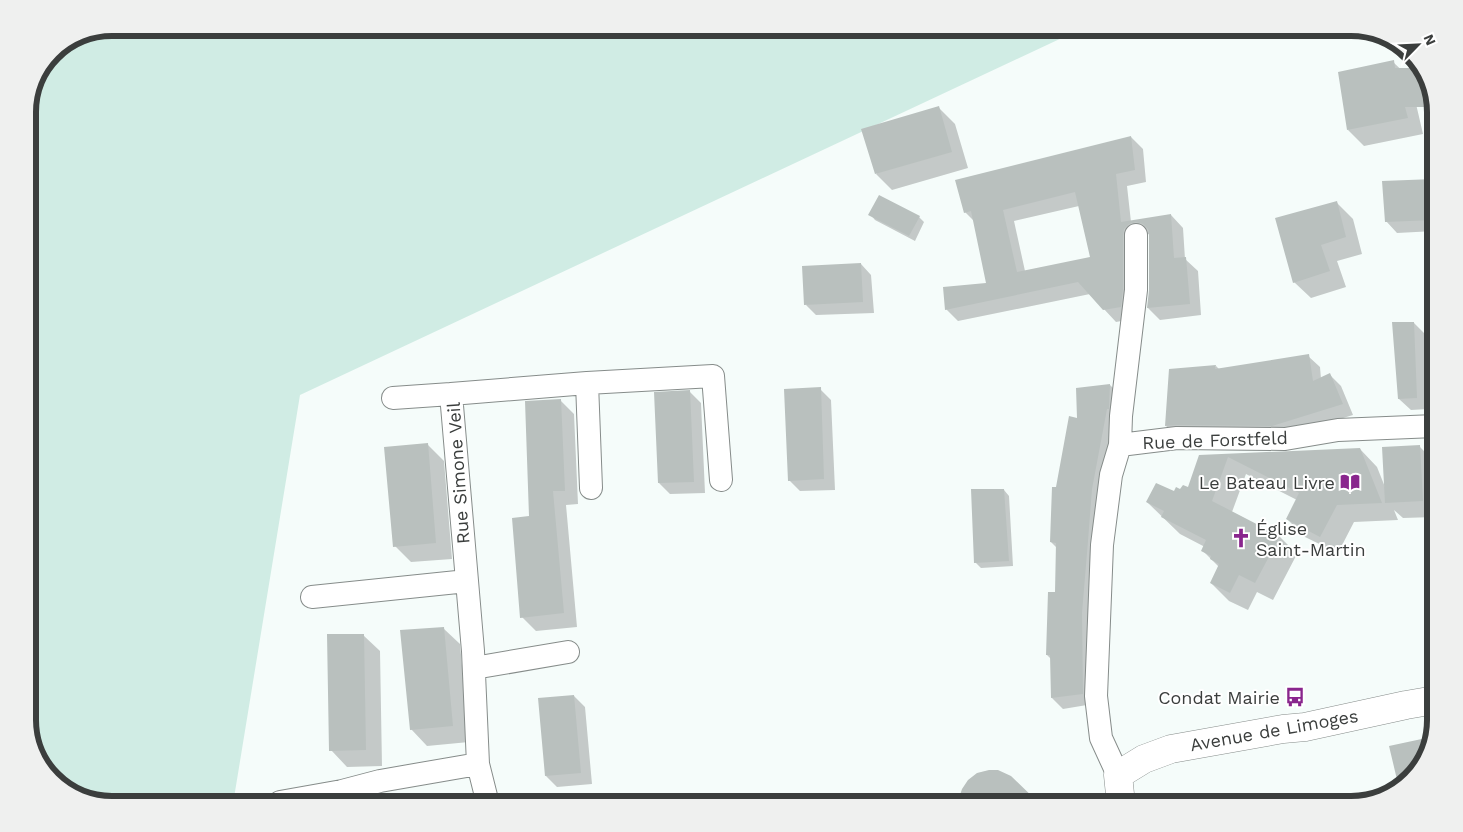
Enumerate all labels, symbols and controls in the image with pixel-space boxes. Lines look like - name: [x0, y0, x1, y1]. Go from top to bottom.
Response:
- north arrow: [1393, 20, 1443, 70]
- text: N: [1420, 32, 1439, 48]
- street label: Rue Simone Veil: [443, 401, 473, 545]
- street label: Rue de Forstfeld: [1142, 427, 1288, 453]
- library icon: Le Bateau Livre: [1339, 471, 1361, 493]
- place label: Le Bateau Livre: [1199, 472, 1335, 493]
- place label: Église Saint-Martin: [1256, 518, 1366, 560]
- church icon: Église Saint-Martin: [1230, 527, 1252, 549]
- bus stop icon: Condat Mairie: [1284, 686, 1306, 708]
- place label: Condat Mairie: [1158, 687, 1280, 708]
- street label: Avenue de Limoges: [1188, 705, 1360, 755]

